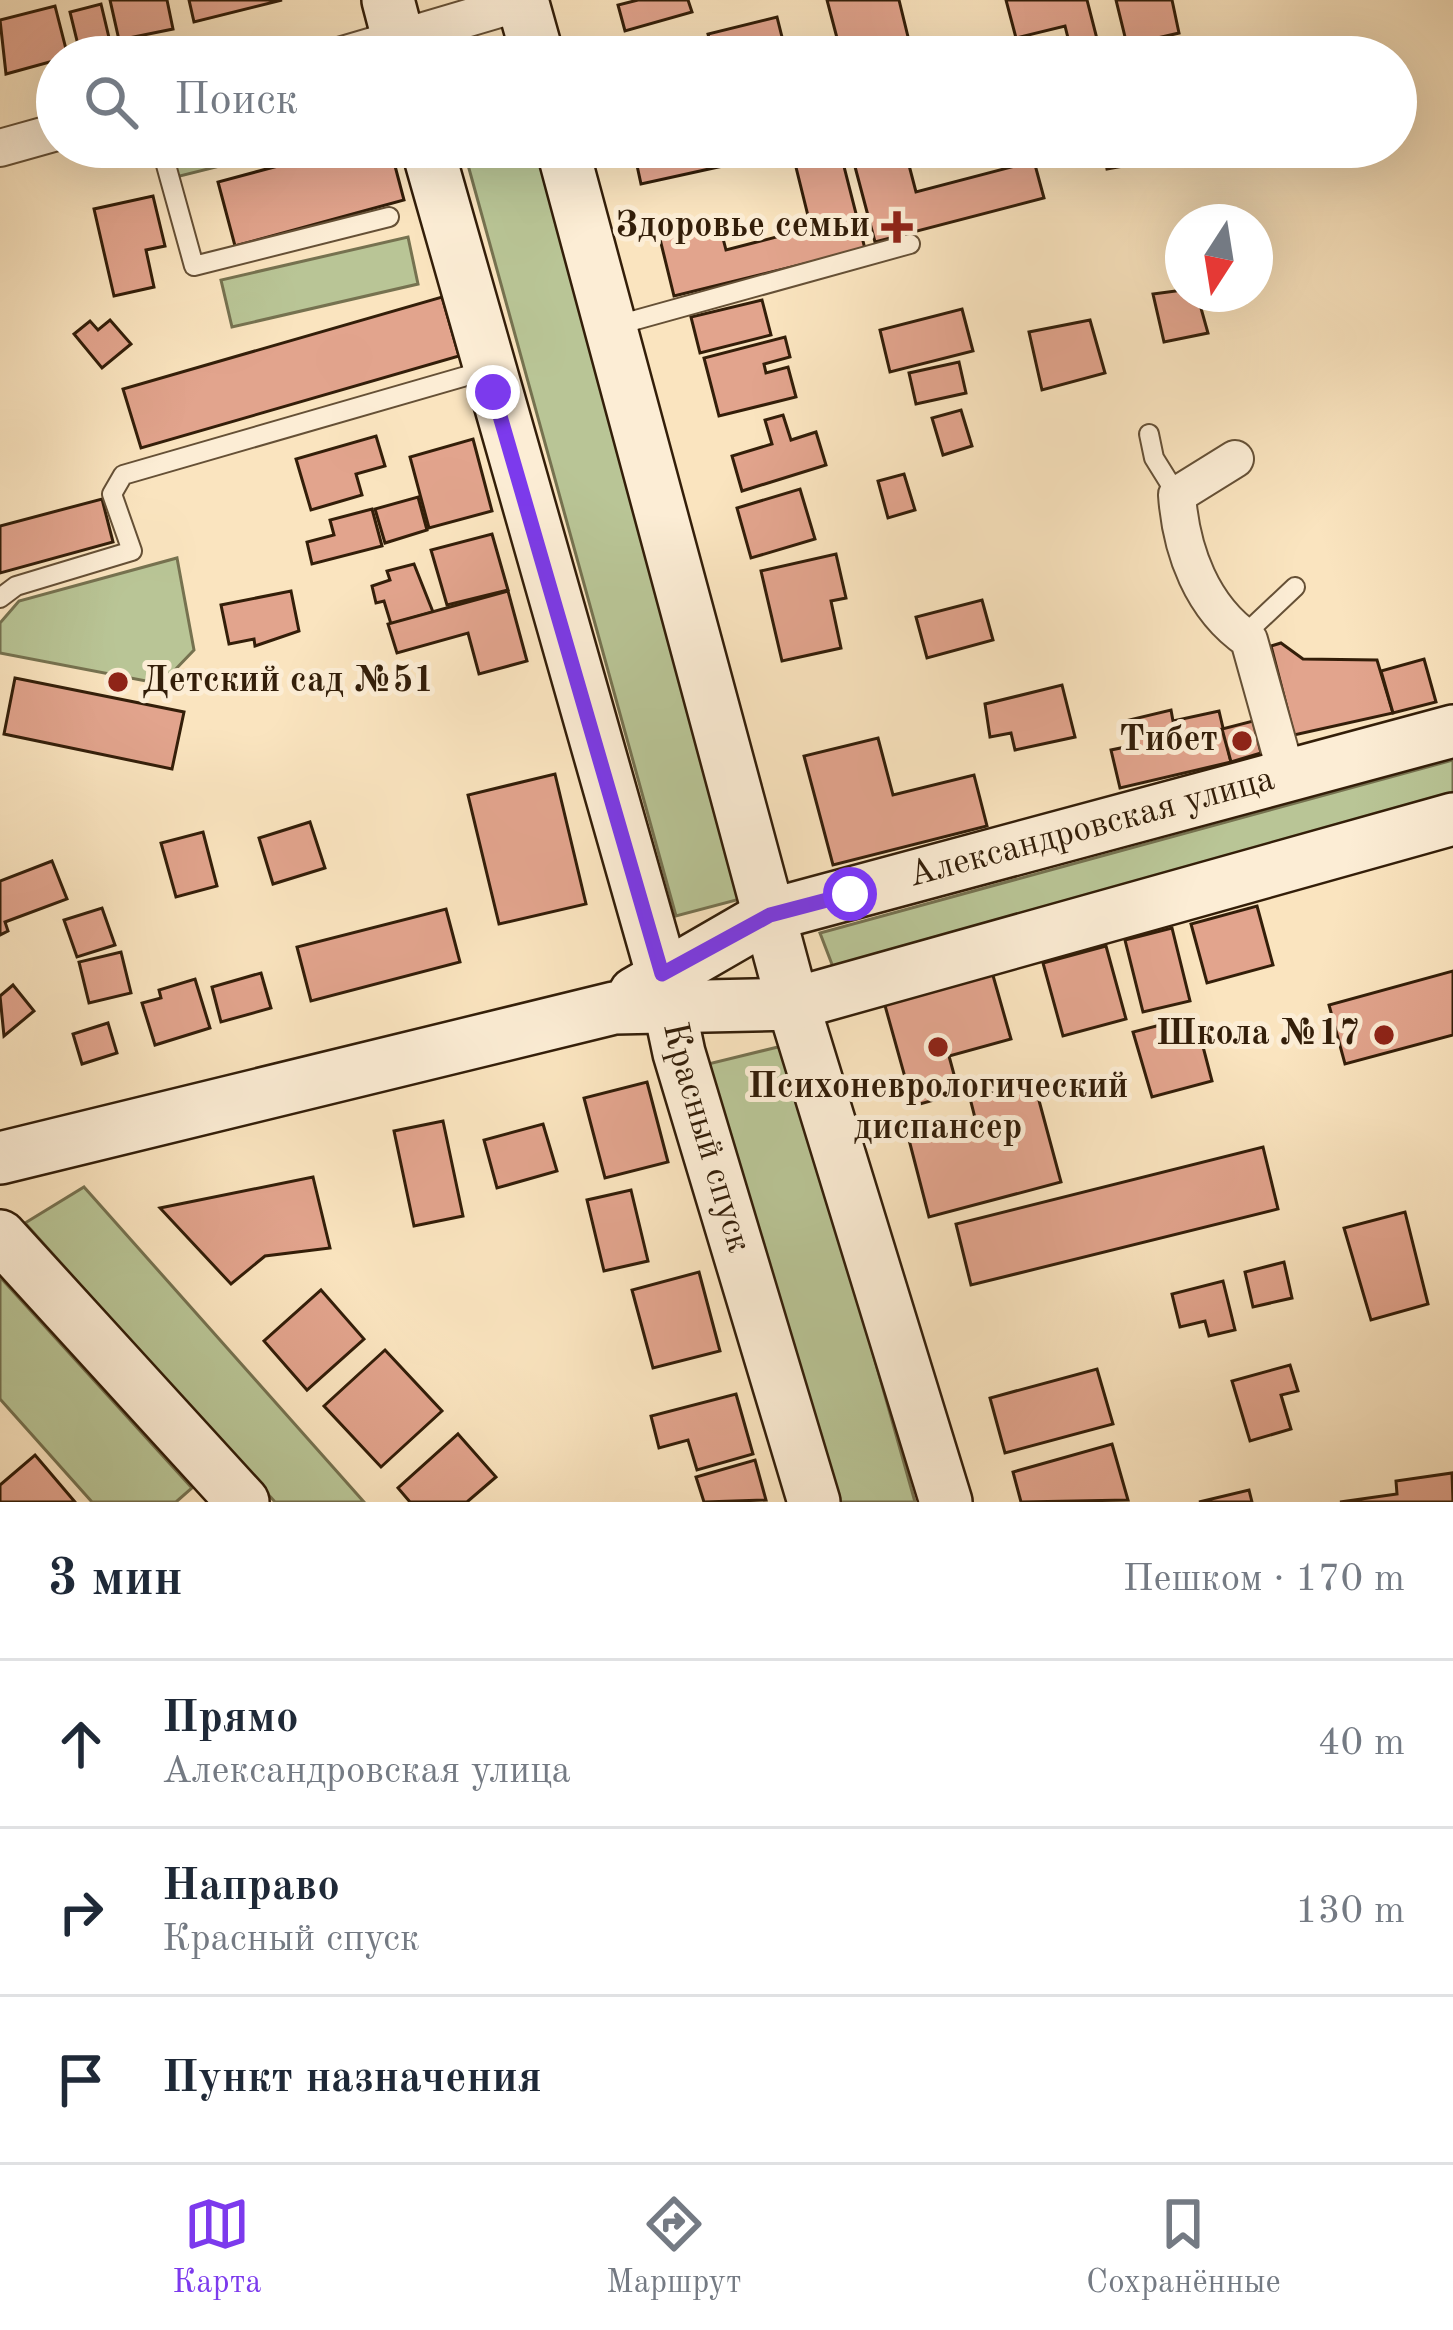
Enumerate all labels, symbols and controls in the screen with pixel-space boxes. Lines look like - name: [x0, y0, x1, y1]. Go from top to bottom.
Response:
- search box: [36, 36, 1417, 168]
- icon: search: [78, 69, 144, 135]
- text: Поиск: [174, 79, 298, 124]
- north arrow: [1165, 204, 1273, 312]
- place label: Здоровье семьи: [615, 209, 870, 245]
- marker: Здоровье семьи: [881, 211, 913, 243]
- route end: [466, 365, 520, 419]
- place label: Детский сад №51: [142, 664, 434, 700]
- marker: Детский сад №51: [105, 669, 131, 695]
- place label: Тибет: [1119, 723, 1218, 759]
- marker: Тибет: [1229, 728, 1255, 754]
- street label: Александровская улица: [905, 762, 1279, 895]
- route start: [823, 867, 877, 921]
- place label: Школа №17: [1156, 1017, 1360, 1053]
- street label: Красный спуск: [655, 1019, 756, 1257]
- marker: Школа №17: [1371, 1022, 1397, 1048]
- marker: Психоневрологический диспансер: [925, 1034, 951, 1060]
- place label: Психоневрологический диспансер: [748, 1070, 1128, 1147]
- text: 3 мин: [48, 1555, 183, 1606]
- text: Пешком · 170 m: [1123, 1560, 1405, 1599]
- text: Прямо: [162, 1697, 299, 1742]
- icon: ahead: [48, 1711, 114, 1777]
- text: 40 m: [1318, 1724, 1405, 1763]
- text: Александровская улица: [162, 1752, 571, 1791]
- text: Направо: [162, 1865, 340, 1910]
- icon: right: [48, 1879, 114, 1945]
- text: 130 m: [1295, 1892, 1405, 1931]
- text: Красный спуск: [162, 1920, 420, 1959]
- icon: arrive: [48, 2047, 114, 2113]
- text: Пункт назначения: [162, 2057, 542, 2102]
- tab: Карта: [172, 2191, 262, 2304]
- tab: Маршрут: [606, 2191, 742, 2304]
- tab: Сохранённые: [1086, 2191, 1281, 2304]

